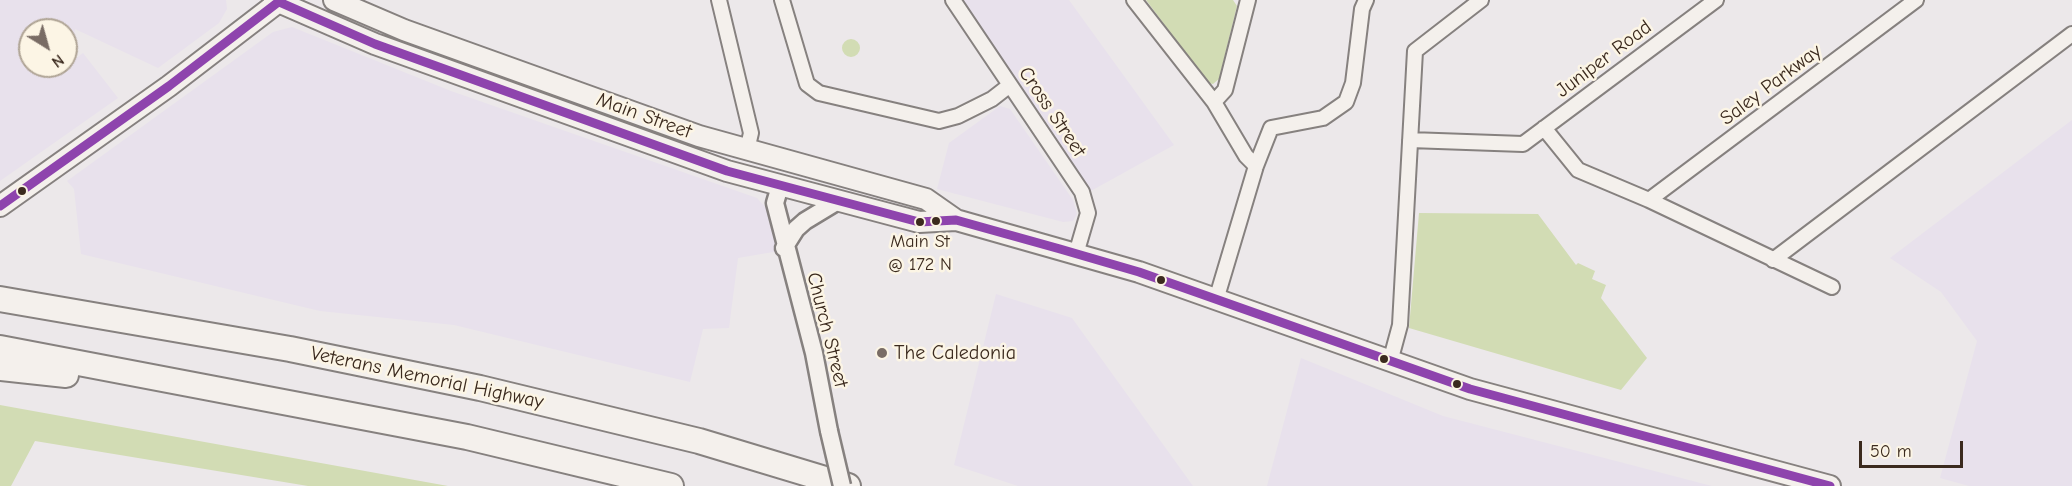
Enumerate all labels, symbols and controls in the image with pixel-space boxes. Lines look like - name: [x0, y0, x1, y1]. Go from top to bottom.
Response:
- street label: Juniper Road: [1551, 15, 1657, 103]
- north arrow: [18, 18, 78, 78]
- street label: Saley Parkway: [1716, 39, 1826, 131]
- text: N: [48, 50, 67, 71]
- street label: Cross Street: [1013, 62, 1091, 162]
- street label: Main Street: [593, 88, 695, 144]
- unlabelled marker: [16, 185, 28, 197]
- unlabelled marker: [930, 215, 942, 227]
- marker: Main St @ 172 N: [914, 216, 926, 228]
- place label: Main St @ 172 N: [888, 231, 952, 274]
- street label: Church Street: [801, 270, 853, 390]
- unlabelled marker: [1155, 274, 1167, 286]
- place label: The Caledonia: [894, 341, 1016, 365]
- street label: Veterans Memorial Highway: [308, 342, 546, 414]
- marker: The Caledonia: [875, 346, 889, 360]
- unlabelled marker: [1378, 353, 1390, 365]
- unlabelled marker: [1451, 378, 1463, 390]
- scale bar: [1862, 429, 1966, 467]
- text: 50 m: [1870, 441, 1912, 462]

